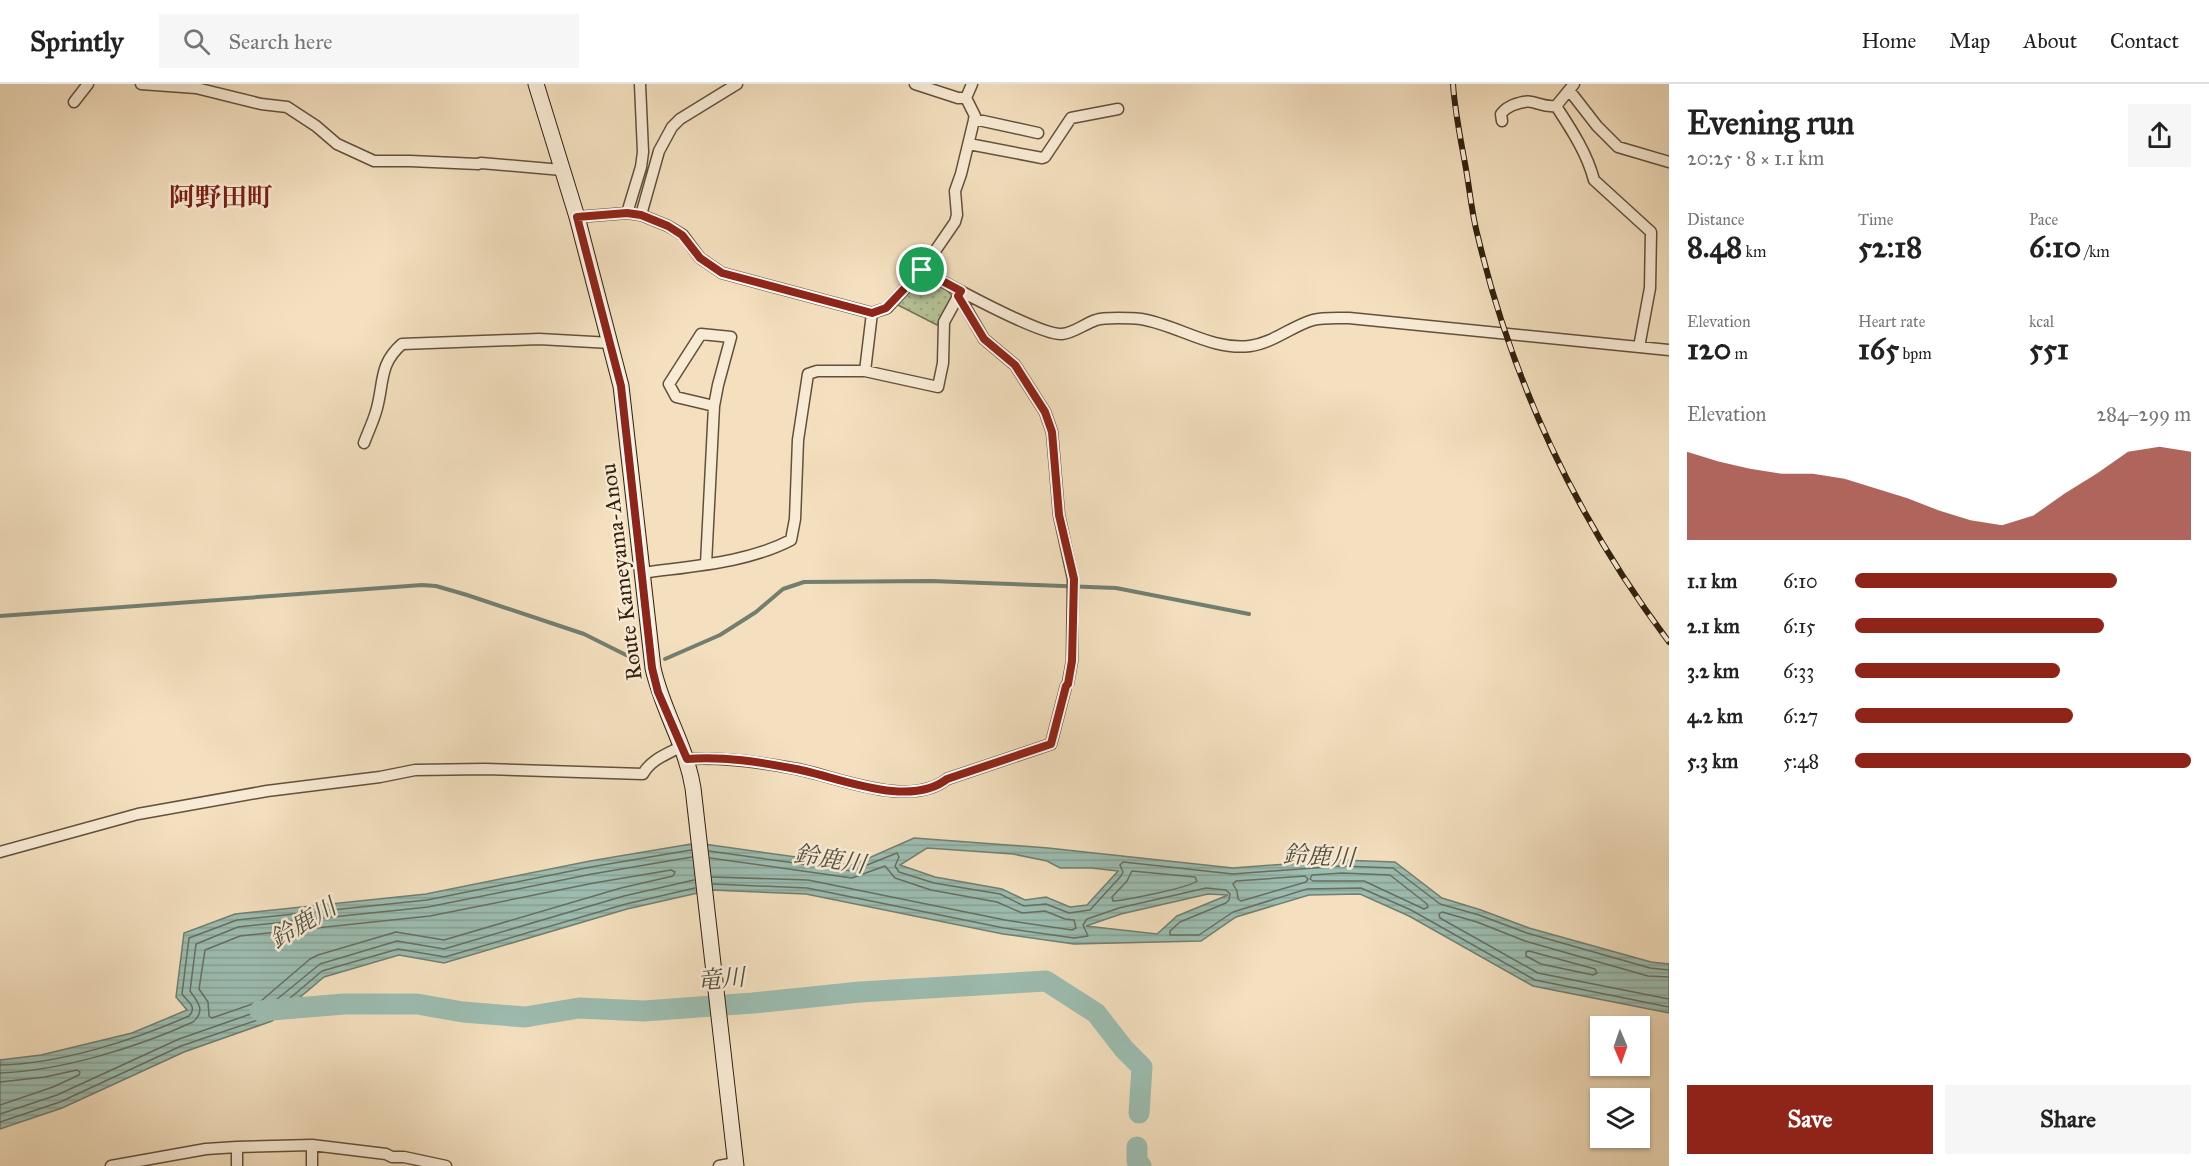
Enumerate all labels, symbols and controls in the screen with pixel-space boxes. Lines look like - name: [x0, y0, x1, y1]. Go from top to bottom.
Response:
- search box: [159, 14, 579, 68]
- text: Sprintly: [30, 24, 123, 59]
- icon: search: [180, 25, 213, 58]
- text: Search here: [228, 28, 332, 55]
- text: Home: [1861, 28, 1916, 54]
- text: Map: [1949, 28, 1990, 54]
- text: About: [2023, 28, 2077, 54]
- text: Contact: [2110, 28, 2179, 54]
- text: Evening run: [1687, 103, 1854, 143]
- button: share: [2128, 104, 2191, 167]
- text: 20:25 · 8 × 1.1 km: [1687, 146, 1824, 170]
- district label: 阿野田町: [169, 181, 273, 213]
- text: Distance: [1687, 210, 1744, 229]
- text: Time: [1858, 210, 1893, 229]
- text: Pace: [2029, 210, 2058, 229]
- text: 8.48: [1687, 229, 1742, 265]
- text: 52:18: [1858, 229, 1922, 265]
- text: 6:10: [2029, 229, 2081, 265]
- text: km: [1742, 242, 1766, 261]
- text: /km: [2081, 242, 2110, 261]
- pin: [896, 244, 947, 295]
- icon: arrive: [905, 253, 938, 286]
- text: Elevation: [1687, 312, 1751, 331]
- text: Heart rate: [1858, 312, 1925, 331]
- text: kcal: [2029, 312, 2054, 331]
- text: 120: [1687, 331, 1731, 367]
- text: 165: [1858, 331, 1899, 367]
- text: 551: [2029, 331, 2069, 367]
- text: m: [1731, 344, 1748, 363]
- text: bpm: [1899, 344, 1932, 363]
- text: Elevation: [1687, 402, 1766, 426]
- text: 284–299 m: [2096, 402, 2191, 426]
- street label: Route Kameyama-Anou: [594, 462, 648, 682]
- text: 1.1 km: [1687, 569, 1737, 593]
- text: 6:10: [1783, 569, 1818, 593]
- text: 2.1 km: [1687, 614, 1740, 638]
- text: 6:15: [1783, 614, 1815, 638]
- text: 3.2 km: [1687, 659, 1739, 683]
- text: 6:33: [1783, 659, 1814, 683]
- text: 4.2 km: [1687, 704, 1743, 728]
- text: 6:27: [1783, 704, 1818, 728]
- text: 5.3 km: [1687, 749, 1738, 773]
- text: 5:48: [1783, 749, 1819, 773]
- water label: 鈴鹿川: [792, 839, 871, 880]
- water label: 鈴鹿川: [1282, 839, 1359, 873]
- water label: 鈴鹿川: [264, 890, 344, 954]
- water label: 竜川: [696, 962, 749, 996]
- north arrow: [1590, 1016, 1650, 1076]
- map controls: [1590, 1016, 1650, 1148]
- button: Save: [1687, 1085, 1933, 1154]
- button: Share: [1945, 1085, 2191, 1154]
- button: layers: [1590, 1088, 1650, 1148]

